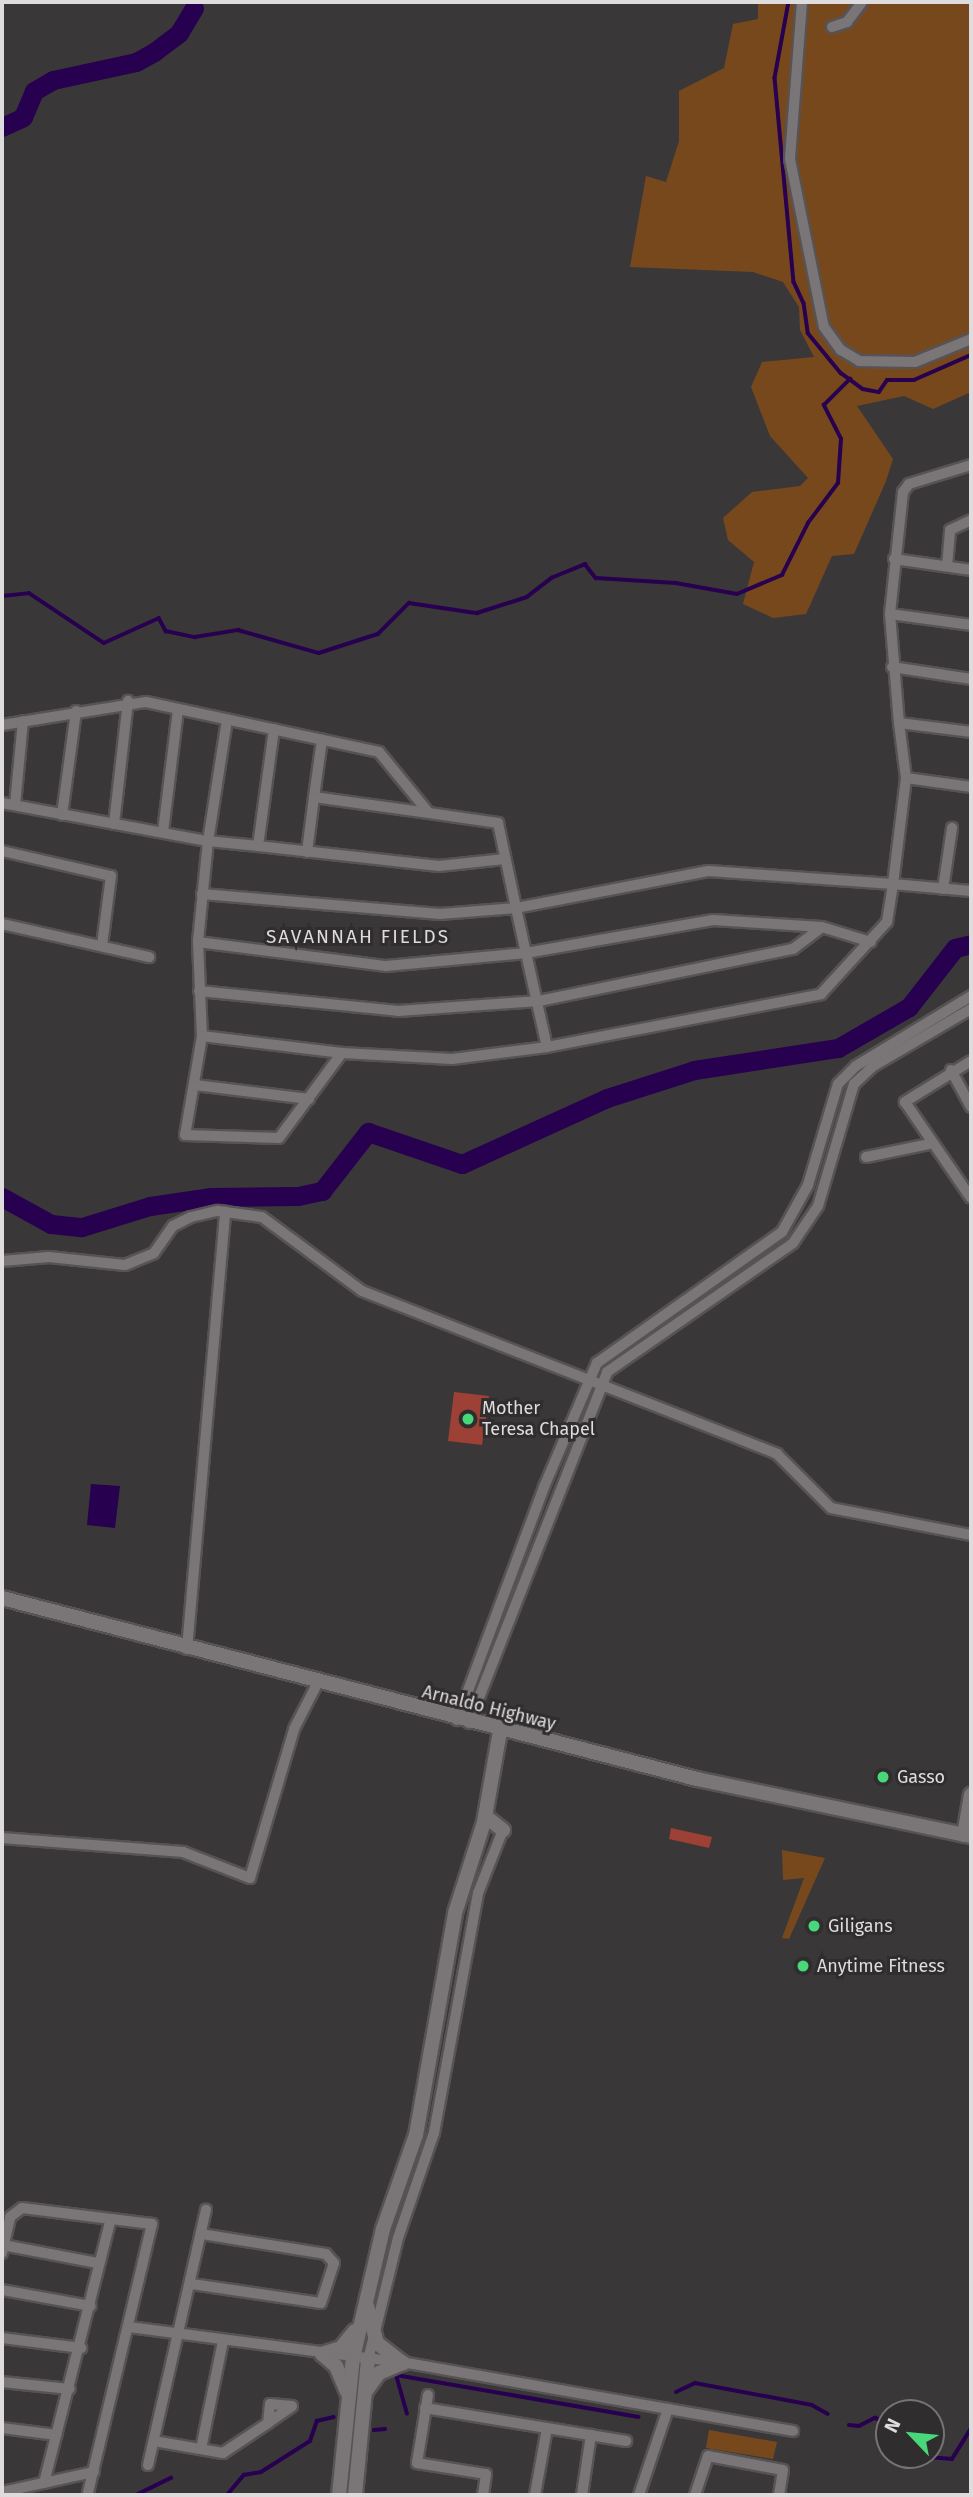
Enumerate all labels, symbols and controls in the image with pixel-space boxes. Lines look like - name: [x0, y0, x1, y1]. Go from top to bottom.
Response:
- district label: SAVANNAH FIELDS: [268, 926, 448, 948]
- place label: Mother Teresa Chapel: [482, 1398, 595, 1440]
- marker: Mother Teresa Chapel: [460, 1411, 476, 1427]
- street label: Arnaldo Highway: [420, 1681, 558, 1735]
- place label: Gasso: [897, 1766, 945, 1788]
- marker: Gasso: [875, 1769, 891, 1785]
- place label: Giligans: [828, 1915, 893, 1937]
- marker: Giligans: [806, 1918, 822, 1934]
- place label: Anytime Fitness: [817, 1955, 945, 1977]
- marker: Anytime Fitness: [795, 1958, 811, 1974]
- north arrow: [875, 2399, 945, 2469]
- text: N: [879, 2415, 906, 2436]

